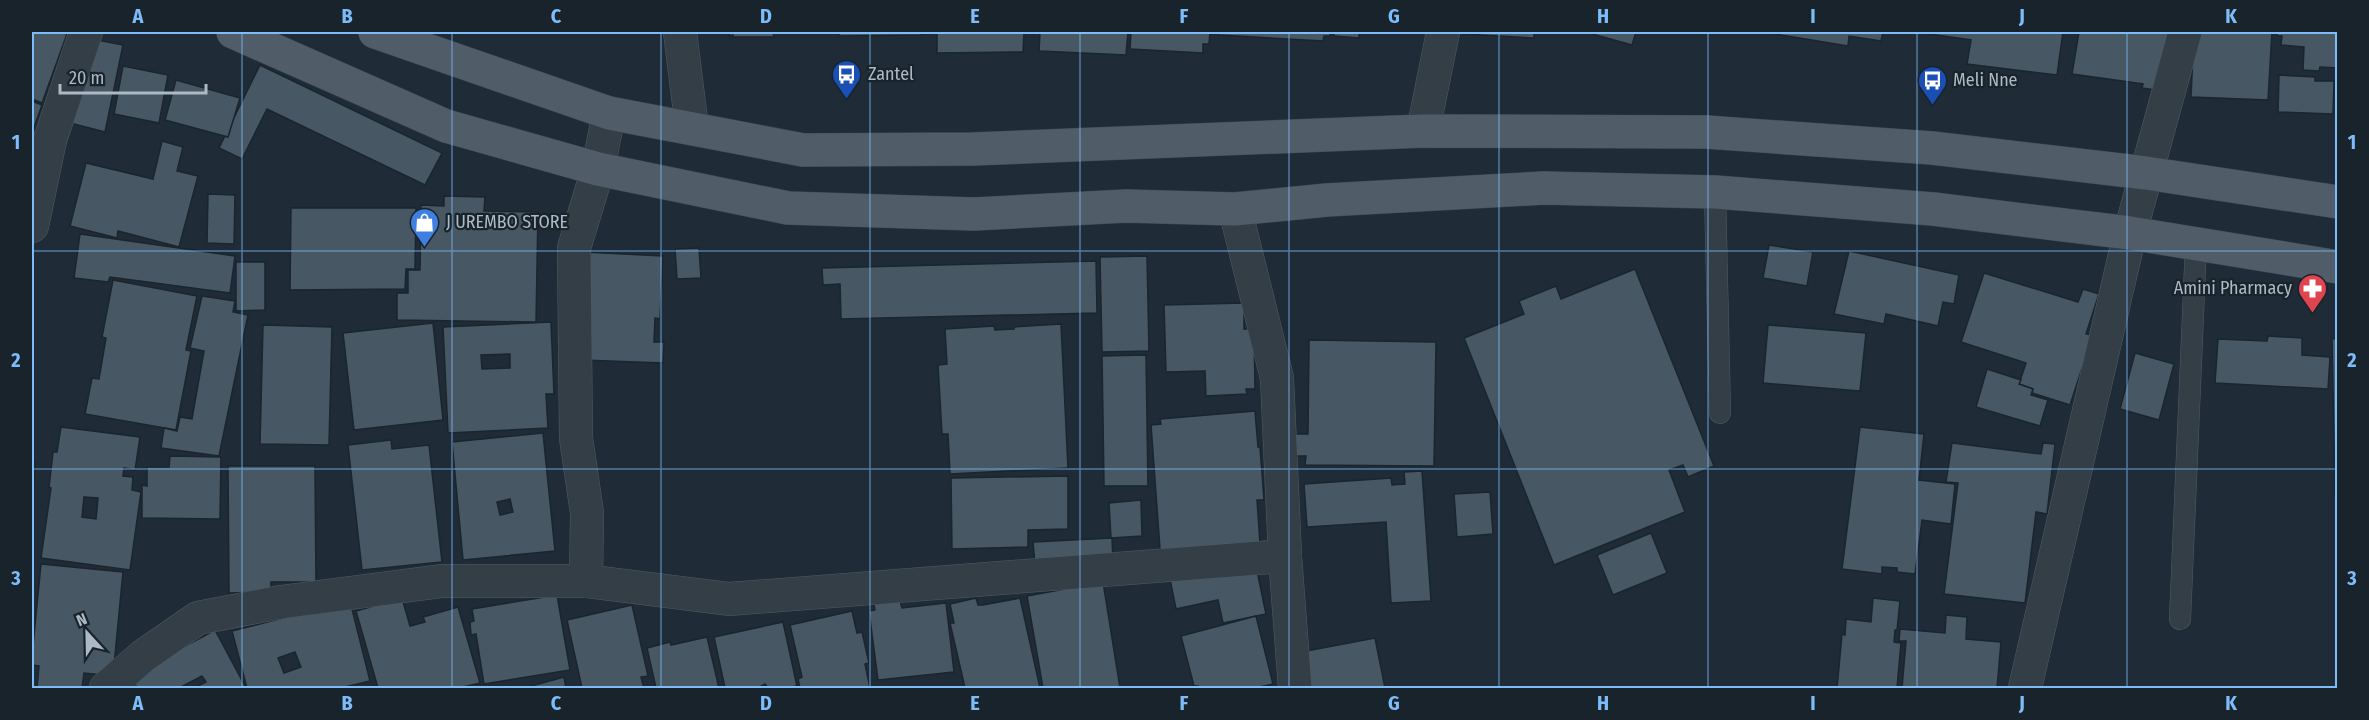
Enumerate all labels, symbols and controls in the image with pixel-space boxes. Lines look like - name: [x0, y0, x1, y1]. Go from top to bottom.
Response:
- text: A: [132, 4, 145, 28]
- text: B: [341, 4, 353, 28]
- text: C: [551, 4, 562, 28]
- text: D: [760, 4, 772, 28]
- text: E: [970, 4, 980, 28]
- text: F: [1180, 4, 1189, 28]
- text: G: [1388, 4, 1400, 28]
- text: H: [1597, 4, 1609, 28]
- text: I: [1810, 4, 1816, 28]
- text: J: [2018, 4, 2025, 28]
- text: K: [2225, 4, 2237, 28]
- scale bar: [60, 57, 206, 95]
- bus stop icon: Zantel: [831, 58, 863, 100]
- place label: Zantel: [868, 63, 914, 85]
- bus stop icon: Meli Nne: [1916, 64, 1948, 106]
- text: 20 m: [69, 67, 104, 89]
- place label: Meli Nne: [1953, 69, 2018, 91]
- text: 1: [12, 130, 20, 154]
- text: 1: [2348, 130, 2356, 154]
- shop icon: J UREMBO STORE: [409, 206, 441, 248]
- place label: J UREMBO STORE: [446, 211, 568, 233]
- pharmacy icon: Amini Pharmacy: [2297, 272, 2329, 314]
- place label: Amini Pharmacy: [2174, 277, 2292, 299]
- text: 2: [10, 348, 21, 372]
- text: 2: [2346, 348, 2357, 372]
- text: 3: [10, 566, 21, 590]
- text: 3: [2346, 566, 2357, 590]
- north arrow: [57, 603, 117, 663]
- text: N: [74, 609, 90, 630]
- text: A: [132, 691, 145, 715]
- text: B: [341, 691, 353, 715]
- text: C: [551, 691, 562, 715]
- text: D: [760, 691, 772, 715]
- text: E: [970, 691, 980, 715]
- text: F: [1180, 691, 1189, 715]
- text: G: [1388, 691, 1400, 715]
- text: H: [1597, 691, 1609, 715]
- text: I: [1810, 691, 1816, 715]
- text: J: [2018, 691, 2025, 715]
- text: K: [2225, 691, 2237, 715]

